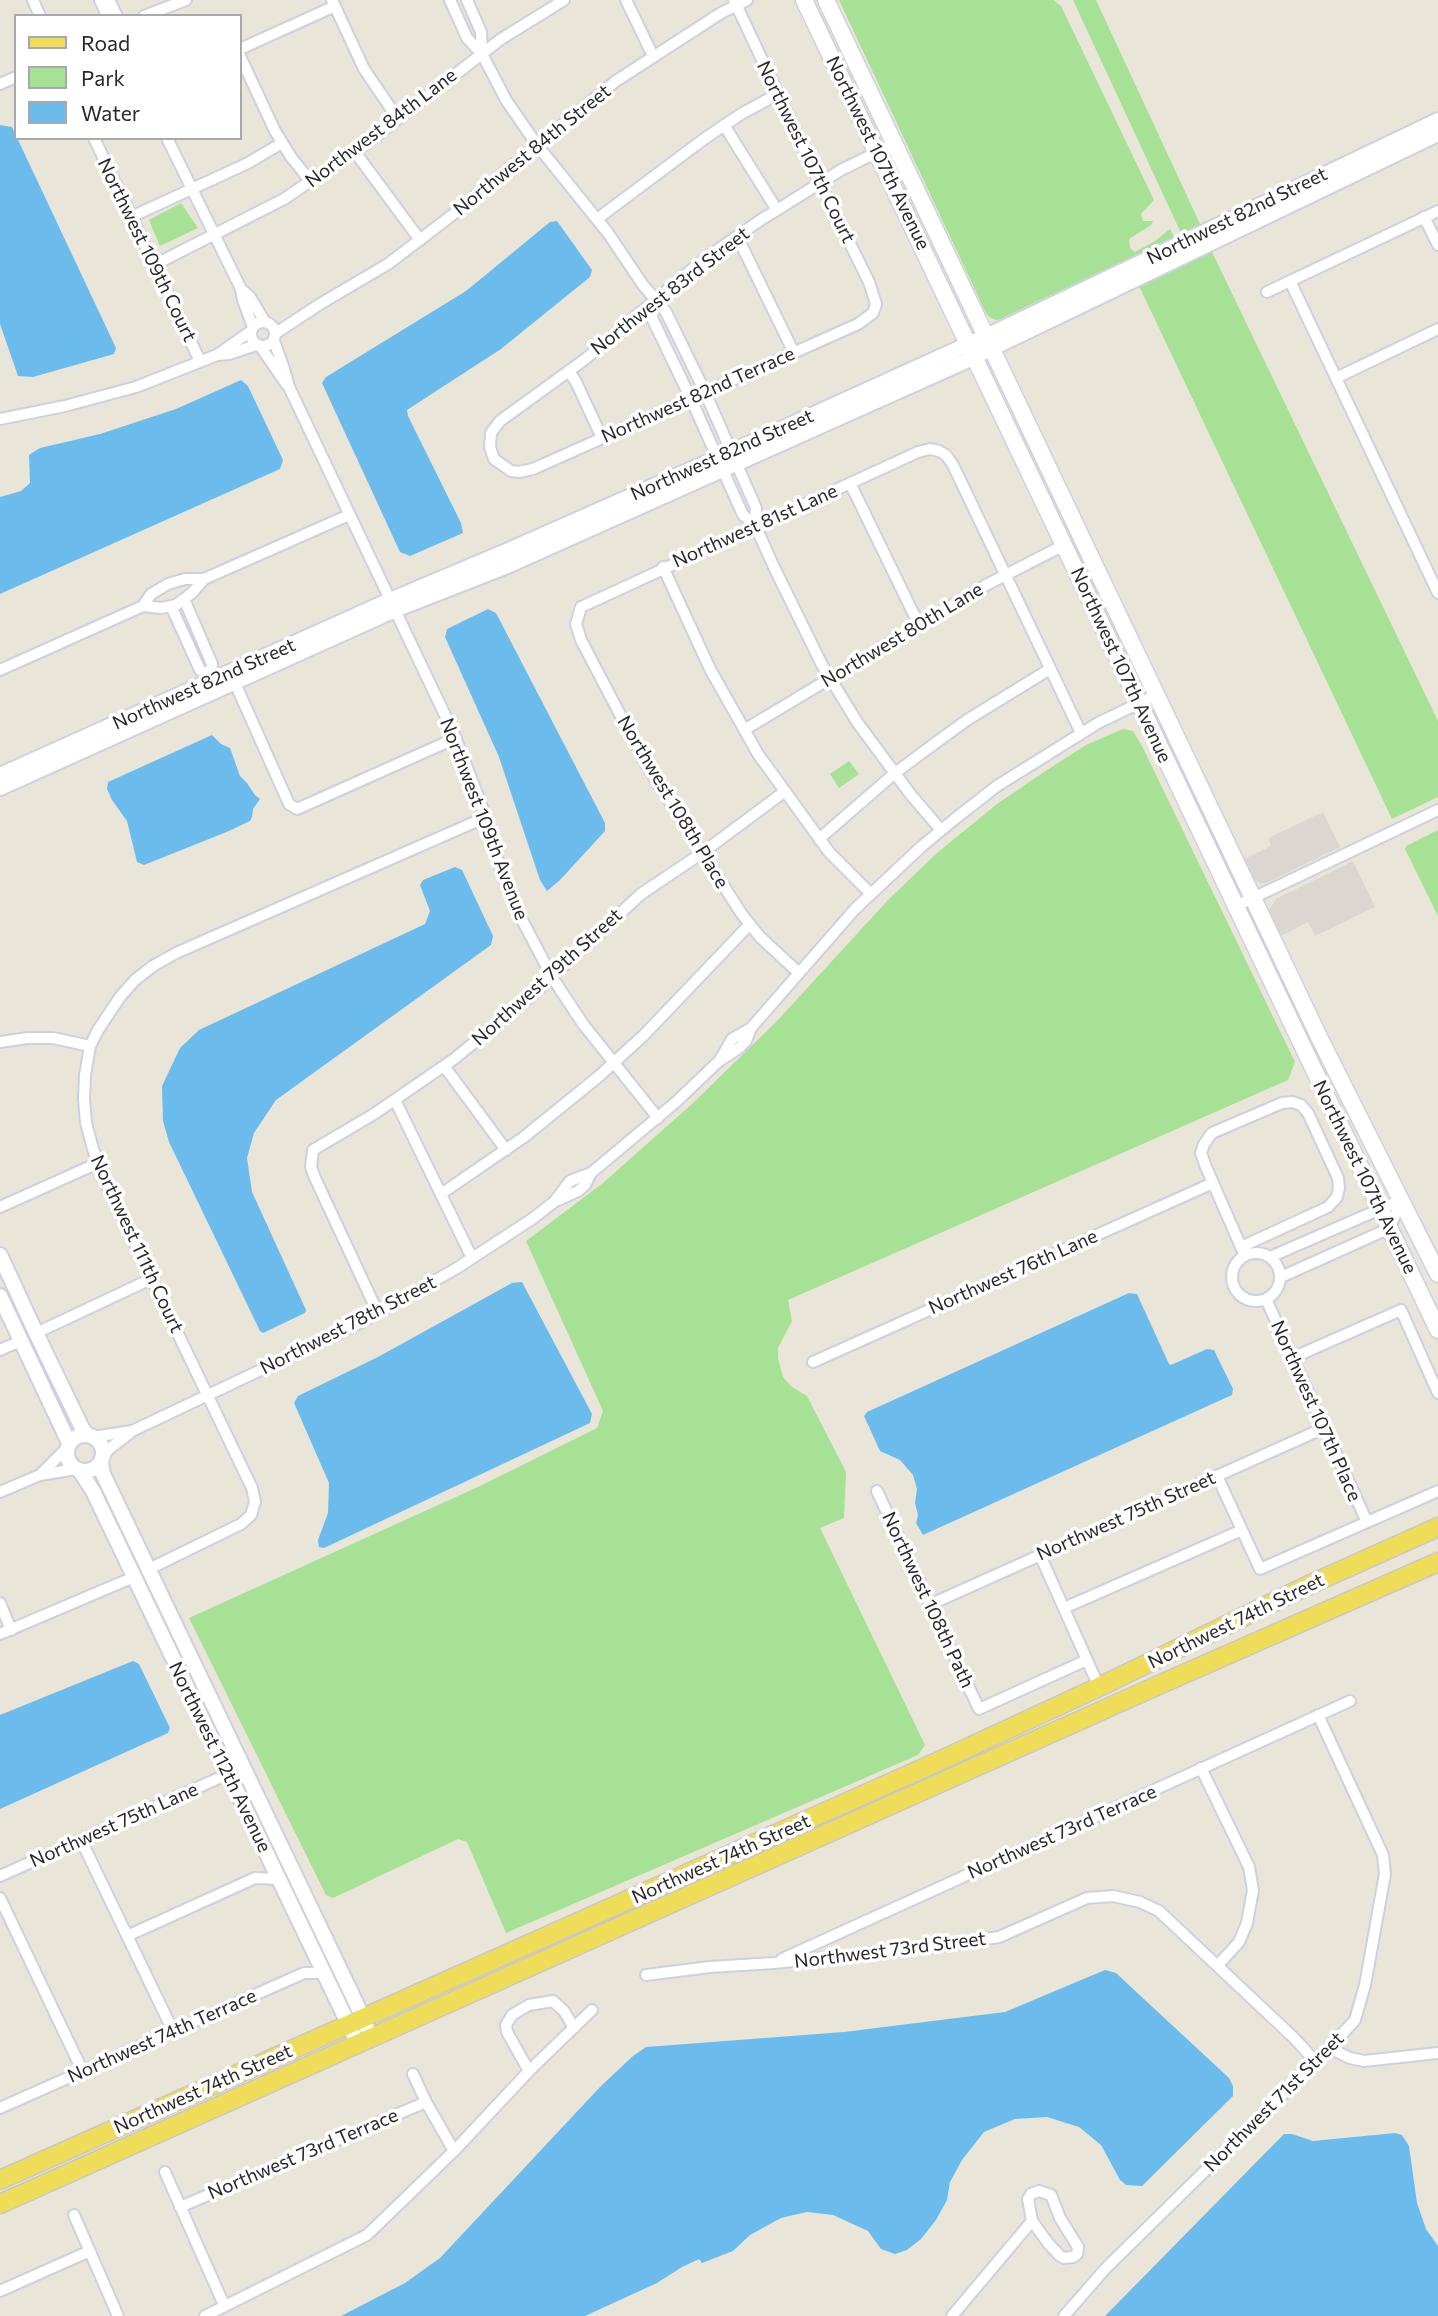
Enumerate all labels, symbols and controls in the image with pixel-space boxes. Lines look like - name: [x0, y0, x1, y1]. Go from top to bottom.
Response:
- legend: [14, 14, 242, 140]
- text: Road: [81, 30, 130, 55]
- street label: Northwest 107th Avenue: [821, 52, 935, 254]
- street label: Northwest 107th Court: [752, 57, 860, 247]
- street label: Northwest 84th Lane: [301, 64, 461, 192]
- text: Park: [81, 65, 125, 90]
- street label: Northwest 84th Street: [449, 80, 615, 220]
- text: Water: [81, 100, 140, 125]
- street label: Northwest 109th Court: [93, 155, 201, 345]
- street label: Northwest 82nd Street: [1143, 162, 1331, 270]
- street label: Northwest 83rd Street: [586, 222, 754, 360]
- street label: Northwest 82nd Terrace: [598, 342, 798, 448]
- street label: Northwest 82nd Street: [627, 404, 817, 506]
- street label: Northwest 81st Lane: [669, 479, 841, 573]
- street label: Northwest 107th Avenue: [1066, 564, 1176, 766]
- street label: Northwest 80th Lane: [817, 578, 987, 692]
- street label: Northwest 82nd Street: [109, 633, 299, 735]
- street label: Northwest 108th Place: [612, 712, 734, 892]
- street label: Northwest 109th Avenue: [435, 715, 533, 923]
- street label: Northwest 79th Street: [467, 904, 627, 1050]
- street label: Northwest 107th Avenue: [1308, 1076, 1422, 1278]
- street label: Northwest 111th Court: [86, 1151, 188, 1337]
- street label: Northwest 76th Lane: [925, 1225, 1101, 1319]
- street label: Northwest 78th Street: [256, 1271, 440, 1379]
- street label: Northwest 107th Place: [1266, 1317, 1366, 1505]
- street label: Northwest 75th Street: [1033, 1466, 1219, 1566]
- street label: Northwest 108th Path: [877, 1508, 979, 1692]
- street label: Northwest 74th Street: [1144, 1568, 1328, 1674]
- street label: Northwest 112th Avenue: [164, 1658, 276, 1856]
- street label: Northwest 75th Lane: [26, 1778, 202, 1872]
- street label: Northwest 73rd Terrace: [964, 1780, 1160, 1884]
- street label: Northwest 74th Street: [628, 1809, 814, 1909]
- street label: Northwest 73rd Street: [793, 1927, 987, 1973]
- street label: Northwest 74th Terrace: [64, 1984, 260, 2088]
- street label: Northwest 71st Street: [1199, 2027, 1349, 2177]
- street label: Northwest 74th Street: [110, 2039, 296, 2139]
- street label: Northwest 73rd Terrace: [204, 2104, 402, 2204]

